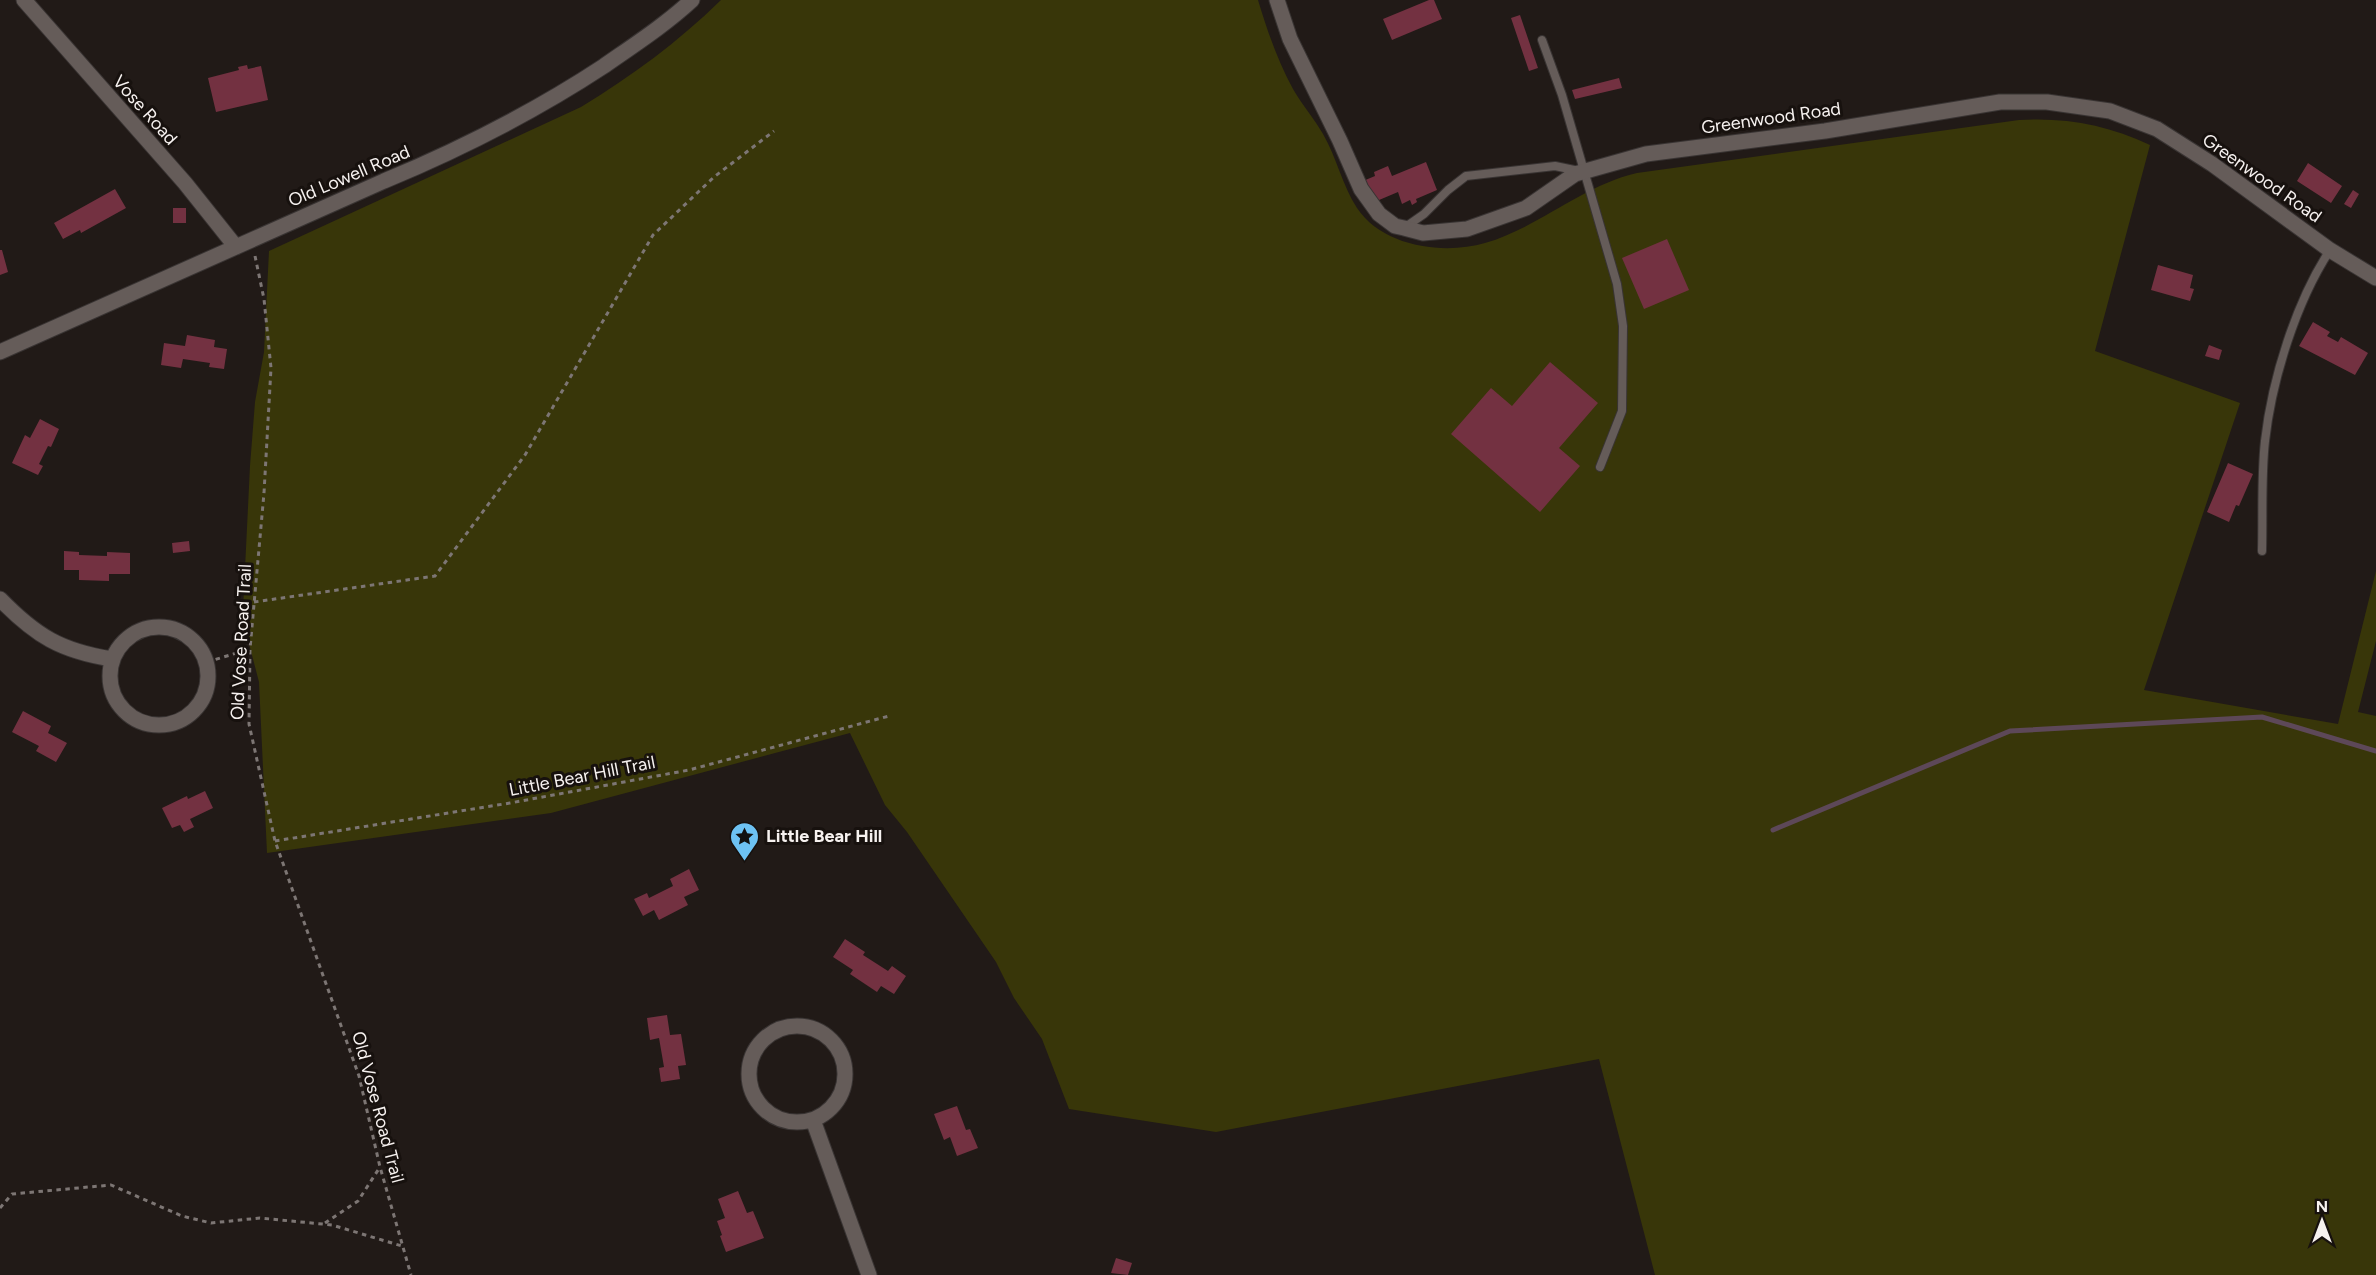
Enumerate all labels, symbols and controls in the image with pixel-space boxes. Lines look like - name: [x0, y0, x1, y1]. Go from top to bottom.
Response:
- street label: Vose Road: [108, 71, 182, 149]
- street label: Greenwood Road: [1700, 97, 1842, 139]
- street label: Greenwood Road: [2198, 129, 2326, 227]
- street label: Old Lowell Road: [285, 140, 413, 212]
- street label: Old Vose Road Trail: [226, 563, 256, 721]
- street label: Little Bear Hill Trail: [507, 751, 657, 801]
- place icon: Little Bear Hill: [729, 820, 761, 862]
- place label: Little Bear Hill: [766, 825, 882, 847]
- street label: Old Vose Road Trail: [347, 1029, 409, 1185]
- north arrow: [2292, 1191, 2352, 1251]
- text: N: [2316, 1197, 2328, 1216]

